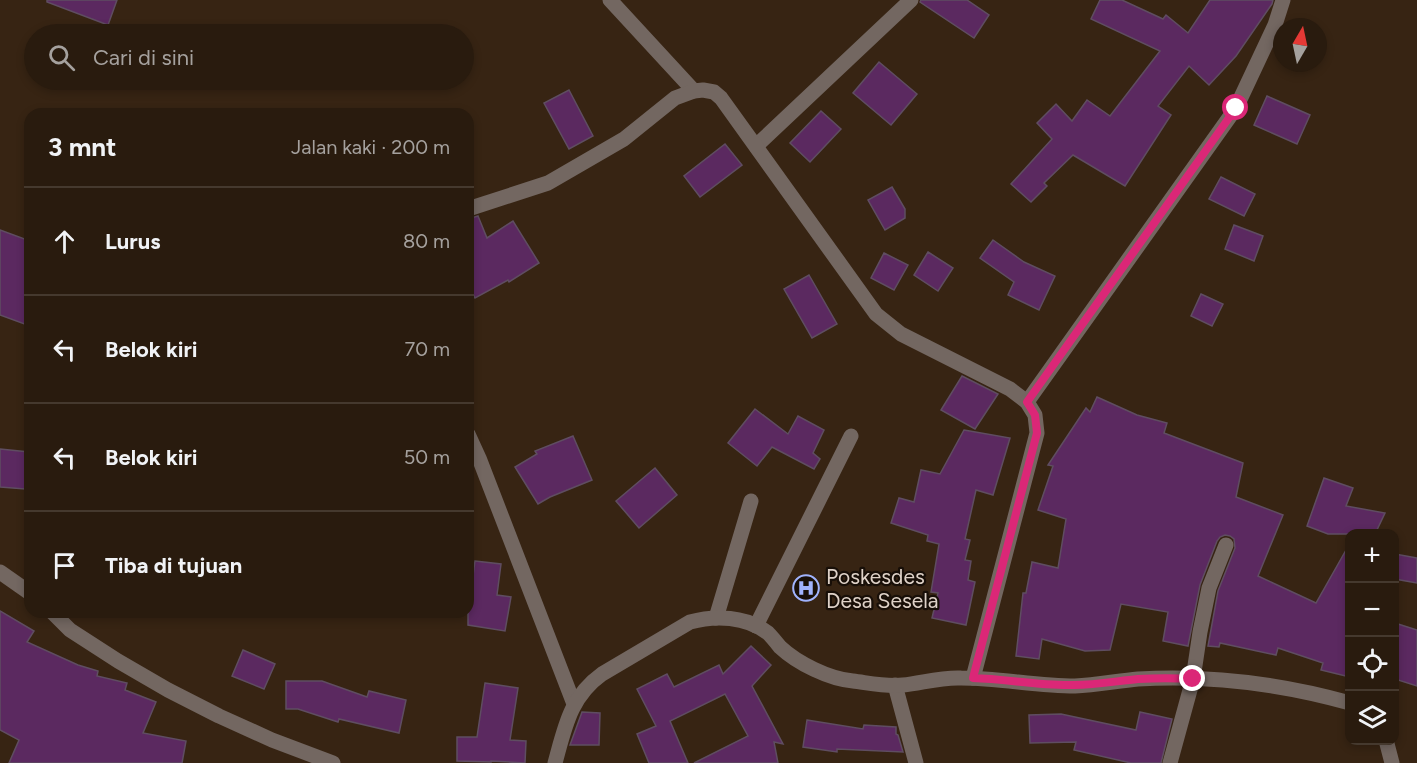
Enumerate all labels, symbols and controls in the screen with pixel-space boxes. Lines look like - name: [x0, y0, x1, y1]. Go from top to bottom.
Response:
- north arrow: [1273, 18, 1327, 72]
- search box: [24, 24, 474, 90]
- icon: search: [45, 41, 78, 74]
- text: Cari di sini: [93, 44, 194, 71]
- route start: [1222, 94, 1248, 120]
- text: 3 mnt: [48, 131, 117, 163]
- text: Jalan kaki · 200 m: [291, 135, 450, 159]
- icon: ahead: [48, 225, 81, 258]
- text: Lurus: [105, 228, 160, 255]
- text: 80 m: [403, 229, 450, 253]
- icon: left: [48, 333, 81, 366]
- text: Belok kiri: [105, 336, 198, 363]
- text: 70 m: [404, 337, 450, 361]
- icon: left: [48, 441, 81, 474]
- text: Belok kiri: [105, 444, 198, 471]
- text: 50 m: [404, 445, 450, 469]
- map controls: [1345, 529, 1399, 745]
- button: +: [1345, 529, 1399, 583]
- icon: arrive: [48, 549, 81, 582]
- text: Tiba di tujuan: [105, 552, 242, 579]
- place label: Poskesdes Desa Sesela: [826, 564, 939, 613]
- hospital icon: Poskesdes Desa Sesela: [791, 573, 821, 603]
- button: −: [1345, 583, 1399, 637]
- button: locate: [1345, 637, 1399, 691]
- route end: [1179, 665, 1205, 691]
- button: layers: [1345, 691, 1399, 745]

